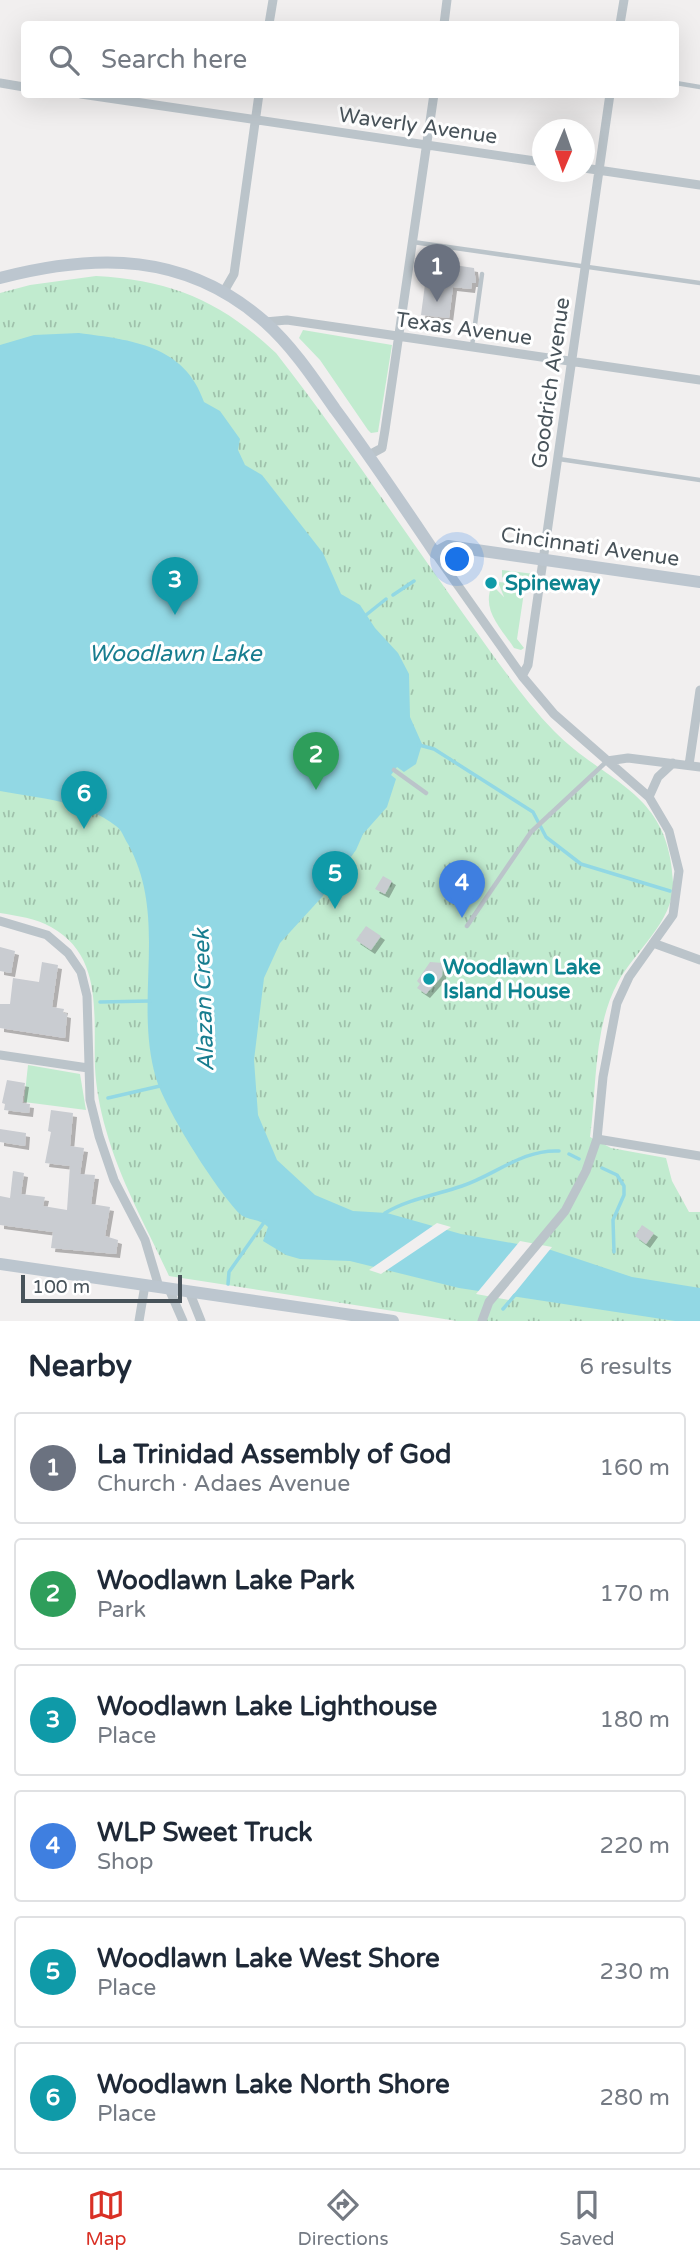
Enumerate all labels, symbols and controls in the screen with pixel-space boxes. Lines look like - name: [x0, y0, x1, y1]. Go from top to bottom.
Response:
- search box: [21, 21, 679, 98]
- icon: search: [45, 41, 83, 79]
- text: Search here: [101, 44, 247, 75]
- street label: Waverly Avenue: [337, 102, 499, 150]
- north arrow: [532, 119, 595, 182]
- pin: 1: [414, 244, 460, 302]
- street label: Goodrich Avenue: [527, 296, 575, 470]
- street label: Texas Avenue: [394, 307, 534, 351]
- street label: Cincinnati Avenue: [499, 522, 681, 572]
- your location: [440, 542, 474, 576]
- pin: 3: [152, 557, 198, 615]
- place label: Spineway: [505, 571, 601, 596]
- marker: Spineway: [483, 575, 499, 591]
- water label: Woodlawn Lake: [89, 640, 263, 668]
- pin: 2: [293, 732, 339, 790]
- pin: 6: [61, 771, 107, 829]
- pin: 5: [312, 851, 358, 909]
- pin: 4: [439, 860, 485, 918]
- water label: Alazan Creek: [187, 927, 220, 1072]
- place label: Woodlawn Lake Island House: [443, 955, 601, 1004]
- marker: Woodlawn Lake Island House: [421, 971, 437, 987]
- scale bar: [21, 1272, 182, 1304]
- text: 100 m: [32, 1276, 90, 1298]
- text: Nearby: [28, 1348, 132, 1385]
- text: 6 results: [579, 1353, 672, 1381]
- text: La Trinidad Assembly of God: [97, 1439, 451, 1470]
- text: 1: [46, 1454, 60, 1482]
- text: 160 m: [600, 1454, 670, 1482]
- text: Church · Adaes Avenue: [97, 1470, 350, 1498]
- text: Woodlawn Lake Park: [97, 1565, 355, 1596]
- text: 2: [46, 1580, 60, 1608]
- text: 170 m: [600, 1580, 670, 1608]
- text: Park: [97, 1596, 146, 1624]
- text: Woodlawn Lake Lighthouse: [97, 1691, 437, 1722]
- text: 3: [46, 1706, 60, 1734]
- text: 180 m: [600, 1706, 670, 1734]
- text: Place: [97, 1722, 156, 1750]
- text: WLP Sweet Truck: [97, 1817, 312, 1848]
- text: 4: [46, 1832, 60, 1860]
- text: 220 m: [600, 1832, 670, 1860]
- text: Shop: [97, 1848, 154, 1876]
- text: Woodlawn Lake West Shore: [97, 1943, 440, 1974]
- text: 5: [46, 1958, 60, 1986]
- text: 230 m: [600, 1958, 670, 1986]
- text: Place: [97, 1974, 156, 2002]
- text: Woodlawn Lake North Shore: [97, 2069, 450, 2100]
- text: 6: [46, 2084, 60, 2112]
- text: 280 m: [600, 2084, 670, 2112]
- text: Place: [97, 2100, 156, 2128]
- tab: Map: [86, 2186, 127, 2250]
- tab: Directions: [298, 2186, 389, 2250]
- tab: Saved: [560, 2186, 614, 2250]

